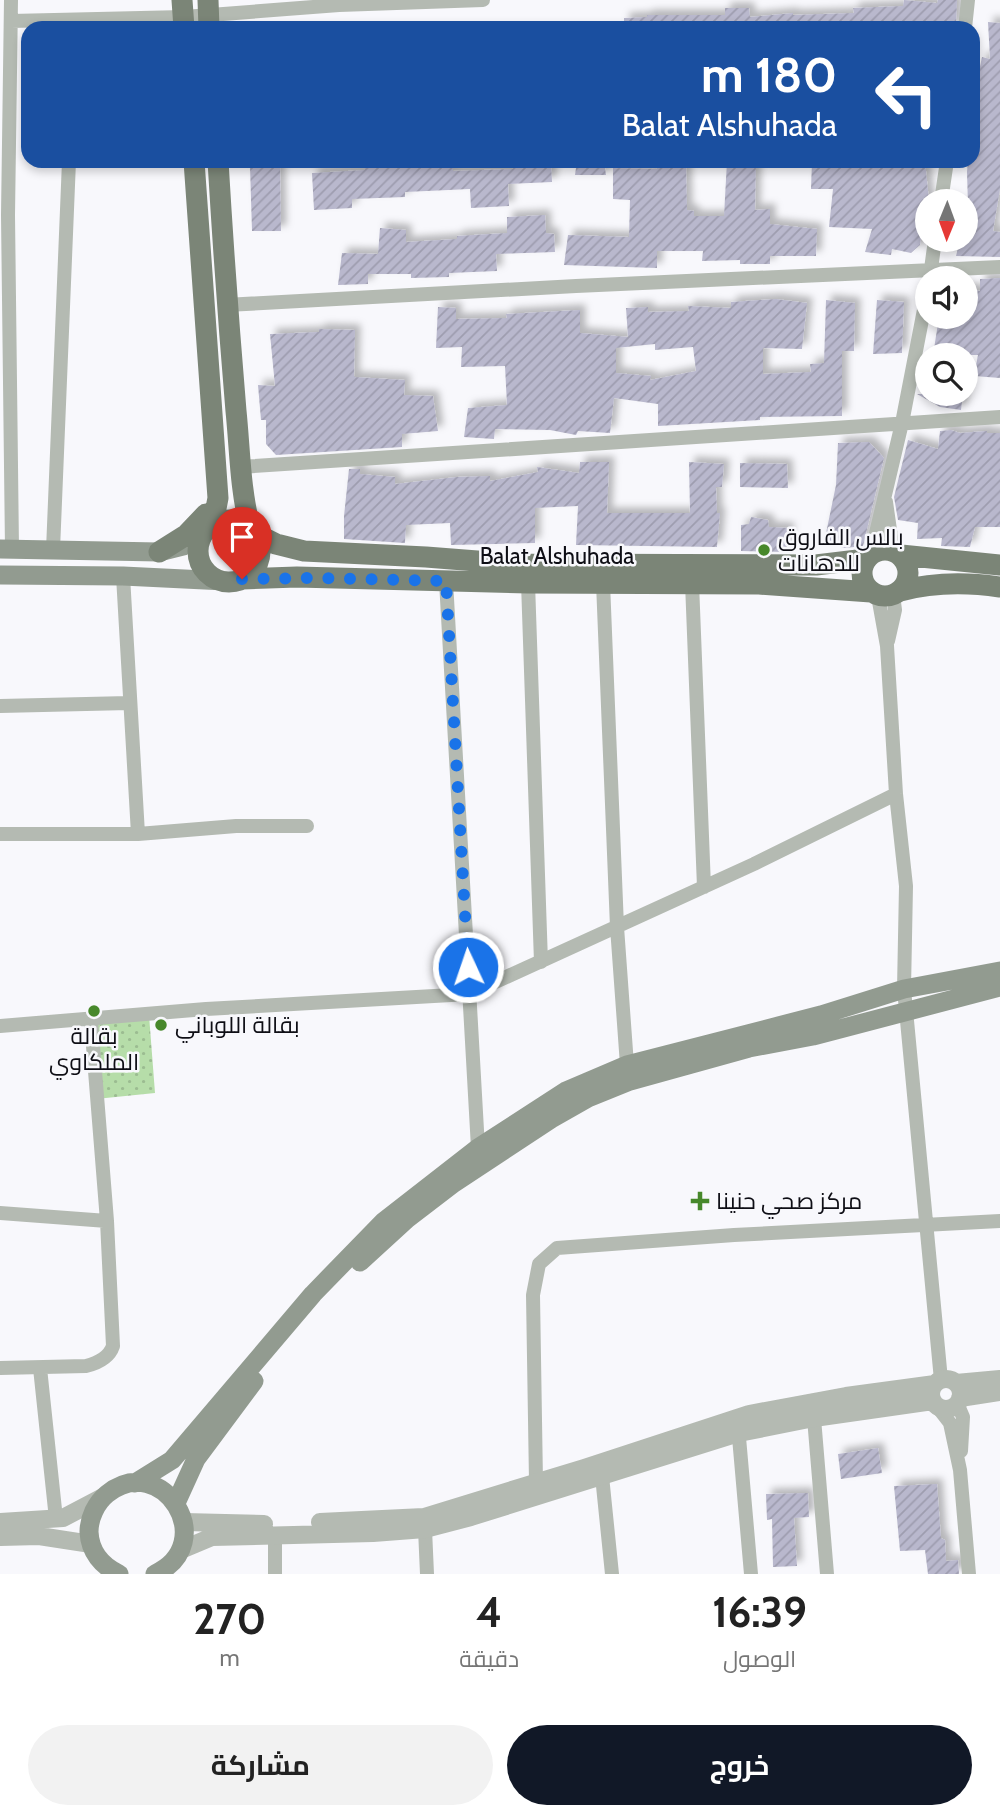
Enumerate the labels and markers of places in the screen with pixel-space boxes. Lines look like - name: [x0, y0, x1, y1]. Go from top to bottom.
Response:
- pin: [212, 507, 272, 579]
- place label: بالس الفاروق للدهانات: [778, 523, 904, 577]
- marker: بالس الفاروق للدهانات: [756, 542, 772, 558]
- marker: بقالة الملكاوي: [86, 1003, 102, 1019]
- place label: بقالة اللوباني: [175, 1011, 300, 1043]
- marker: بقالة اللوباني: [153, 1017, 169, 1033]
- place label: بقالة الملكاوي: [49, 1022, 139, 1080]
- place label: مركز صحي حنينا: [716, 1187, 862, 1219]
- marker: مركز صحي حنينا: [690, 1191, 710, 1211]

